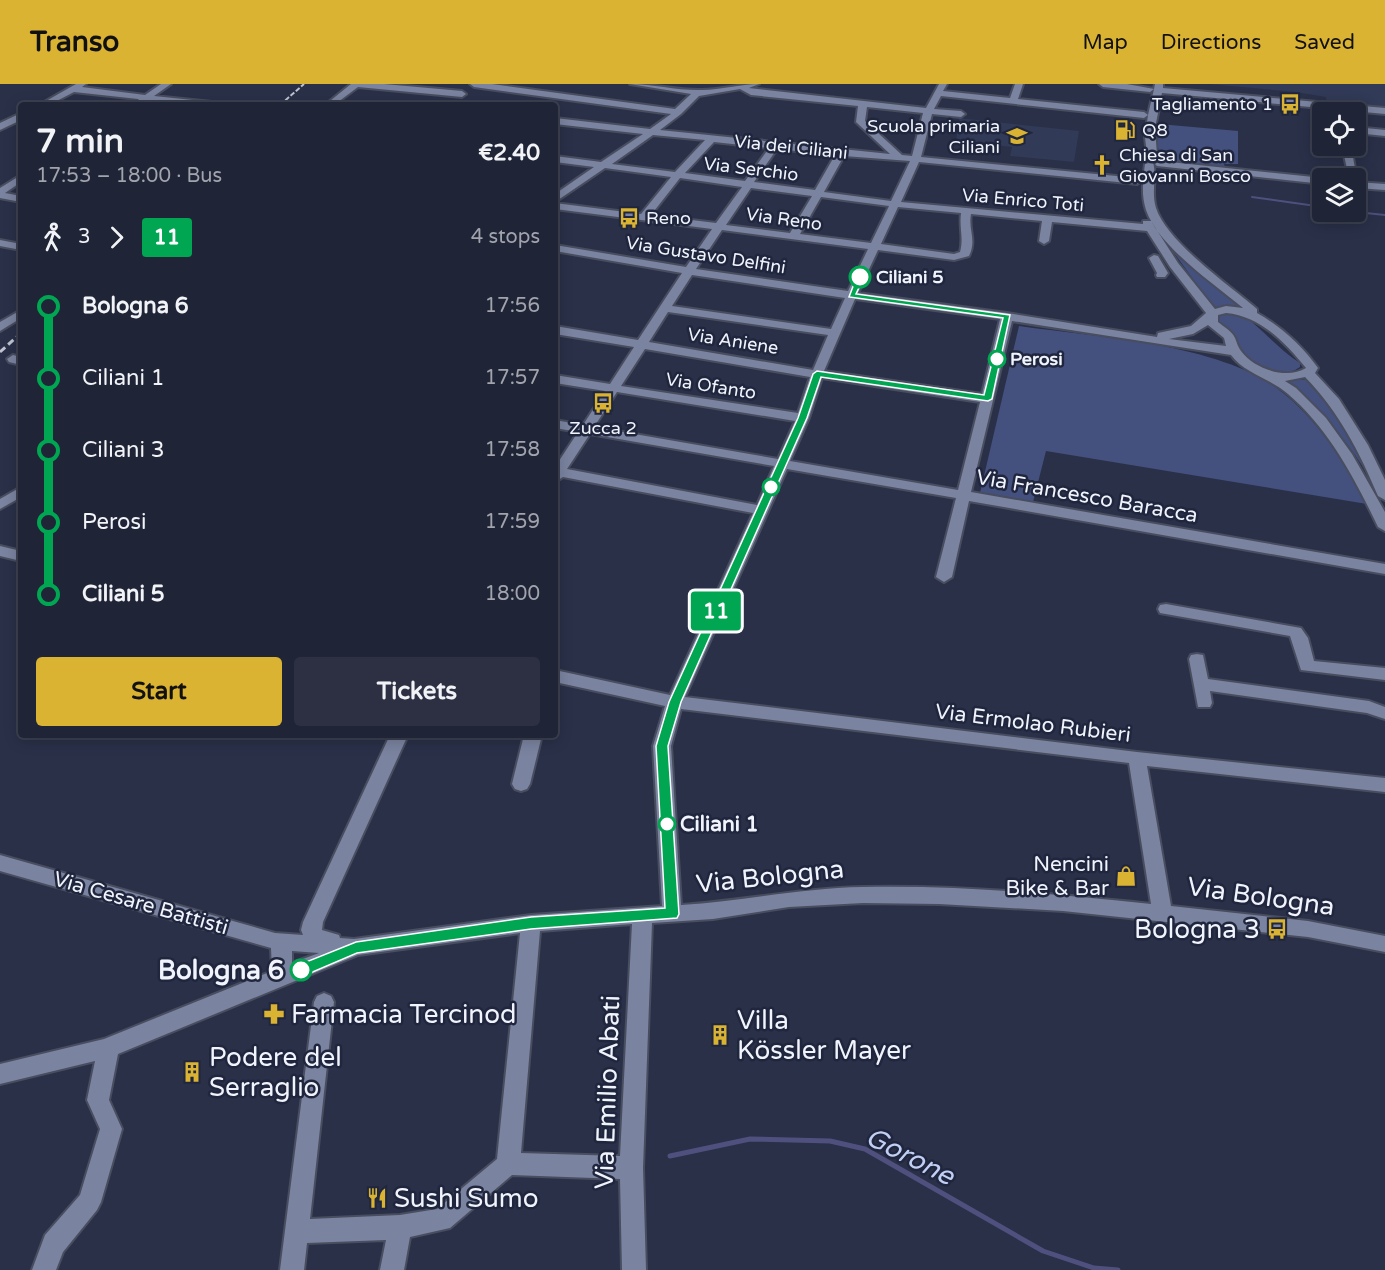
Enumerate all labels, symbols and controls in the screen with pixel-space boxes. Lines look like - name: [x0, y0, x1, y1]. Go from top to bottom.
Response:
- text: Transo: [30, 25, 119, 59]
- text: Map: [1082, 30, 1128, 55]
- text: Directions: [1161, 30, 1261, 55]
- text: Saved: [1294, 30, 1355, 55]
- bus stop icon: Tagliamento 1: [1278, 92, 1302, 116]
- place label: Tagliamento 1: [1152, 93, 1273, 115]
- map controls: [1312, 102, 1366, 222]
- button: locate: [1312, 102, 1366, 156]
- place label: Scuola primaria Ciliani: [867, 115, 1000, 158]
- fuel station icon: Q8: [1113, 118, 1137, 142]
- place label: Q8: [1142, 119, 1168, 141]
- text: 7 min: [36, 122, 124, 161]
- school or university icon: Scuola primaria Ciliani: [1005, 124, 1029, 148]
- street label: Via dei Ciliani: [733, 130, 849, 164]
- text: €2.40: [478, 140, 540, 166]
- place label: Chiesa di San Giovanni Bosco: [1119, 144, 1251, 187]
- street label: Via Serchio: [702, 152, 800, 186]
- church icon: Chiesa di San Giovanni Bosco: [1090, 153, 1114, 177]
- text: 17:53 – 18:00 · Bus: [36, 164, 222, 188]
- button: layers: [1312, 168, 1366, 222]
- street label: Via Enrico Toti: [961, 184, 1085, 216]
- street label: Via Reno: [745, 203, 823, 235]
- bus stop icon: Reno: [617, 206, 641, 230]
- place label: Reno: [646, 207, 691, 229]
- icon: walk: [36, 221, 69, 254]
- icon: forward: [100, 221, 133, 254]
- text: 3: [78, 225, 91, 249]
- text: 11: [154, 225, 180, 250]
- text: 4 stops: [471, 225, 540, 249]
- street label: Via Gustavo Delfini: [625, 232, 787, 278]
- marker: Ciliani 5: [849, 266, 871, 288]
- place label: Ciliani 5: [876, 266, 944, 288]
- text: Bologna 6: [82, 293, 189, 319]
- text: 17:56: [485, 294, 540, 318]
- street label: Via Aniene: [686, 323, 780, 359]
- place label: Perosi: [1010, 348, 1063, 370]
- marker: Perosi: [988, 350, 1006, 368]
- text: Ciliani 1: [82, 365, 165, 391]
- text: 17:57: [485, 366, 540, 390]
- street label: Via Ofanto: [664, 368, 758, 404]
- bus stop icon: Zucca 2: [591, 391, 615, 415]
- place label: Zucca 2: [569, 417, 637, 439]
- text: Ciliani 3: [82, 437, 165, 463]
- text: 17:58: [485, 438, 540, 462]
- street label: Via Francesco Baracca: [974, 465, 1200, 528]
- unlabelled marker: [762, 478, 780, 496]
- text: Perosi: [82, 509, 146, 535]
- text: 17:59: [485, 510, 540, 534]
- text: Ciliani 5: [82, 581, 165, 607]
- text: 18:00: [485, 582, 540, 606]
- line badge: 11: [689, 592, 743, 630]
- text: 11: [703, 599, 729, 624]
- button: Start: [36, 657, 282, 726]
- button: Tickets: [294, 657, 540, 726]
- street label: Via Ermolao Rubieri: [934, 699, 1132, 748]
- place label: Ciliani 1: [680, 812, 759, 837]
- marker: Ciliani 1: [658, 815, 676, 833]
- place label: Nencini Bike & Bar: [1006, 852, 1109, 901]
- street label: Via Bologna: [695, 853, 846, 900]
- shop icon: Nencini Bike & Bar: [1114, 864, 1138, 888]
- street label: Via Cesare Battisti: [51, 867, 231, 940]
- street label: Via Bologna: [1185, 871, 1337, 922]
- place label: Bologna 3: [1134, 914, 1260, 945]
- bus stop icon: Bologna 3: [1265, 917, 1289, 941]
- place label: Bologna 6: [158, 955, 284, 986]
- marker: Bologna 6: [290, 959, 312, 981]
- street label: Via Emilio Abati: [589, 994, 626, 1190]
- place label: Farmacia Tercinod: [291, 999, 516, 1030]
- pharmacy icon: Farmacia Tercinod: [262, 1002, 286, 1026]
- place label: Villa Kössler Mayer: [737, 1005, 911, 1066]
- building icon: Villa Kössler Mayer: [708, 1023, 732, 1047]
- place label: Podere del Serraglio: [209, 1042, 342, 1103]
- building icon: Podere del Serraglio: [180, 1060, 204, 1084]
- water label: Gorone: [860, 1120, 961, 1193]
- place label: Sushi Sumo: [394, 1183, 538, 1214]
- restaurant icon: Sushi Sumo: [365, 1186, 389, 1210]

